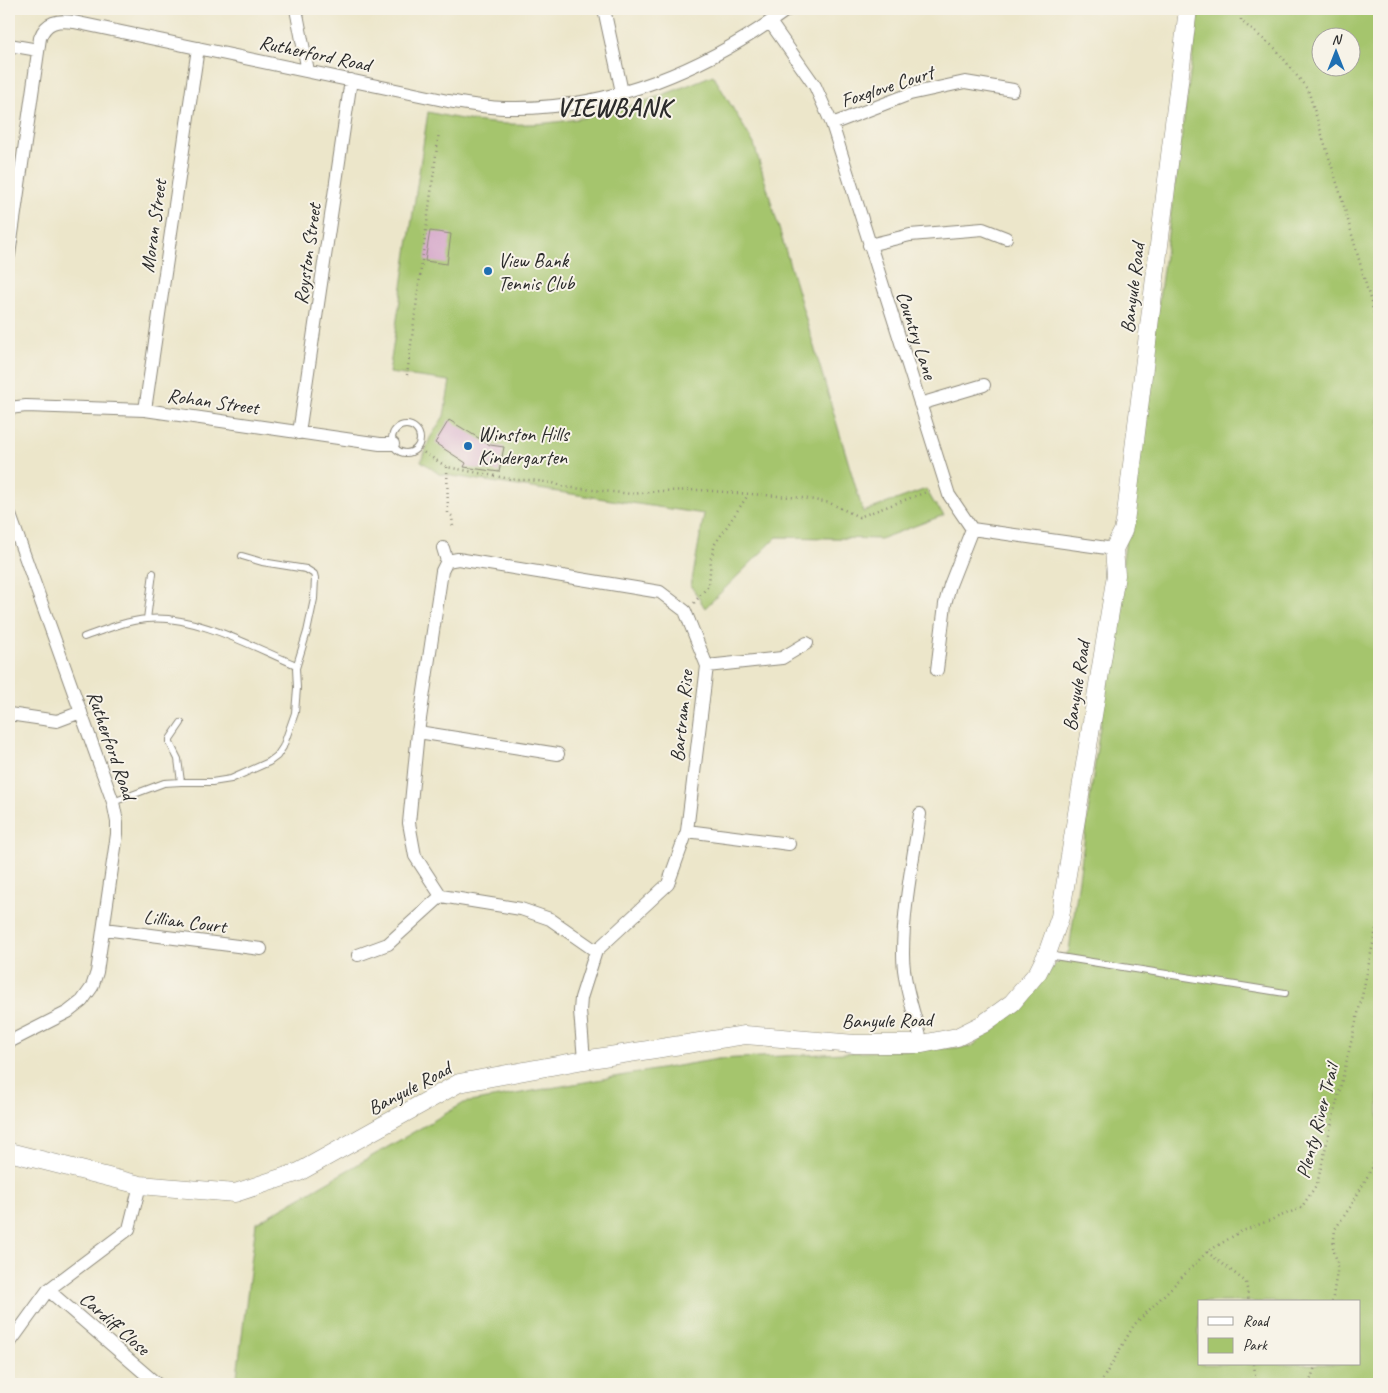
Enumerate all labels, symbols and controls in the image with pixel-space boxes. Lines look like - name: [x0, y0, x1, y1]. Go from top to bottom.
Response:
- north arrow: [1310, 28, 1360, 78]
- street label: Rutherford Road: [257, 29, 376, 78]
- text: N: [1332, 31, 1343, 48]
- street label: Foxglove Court: [838, 59, 940, 113]
- district label: VIEWBANK: [556, 92, 676, 124]
- street label: Moran Street: [135, 176, 173, 274]
- street label: Royston Street: [288, 200, 327, 306]
- street label: Banyule Road: [1115, 238, 1151, 335]
- place label: View Bank Tennis Club: [498, 248, 576, 296]
- marker: View Bank Tennis Club: [482, 265, 494, 277]
- street label: Country Lane: [891, 288, 943, 384]
- street label: Rohan Street: [166, 383, 263, 421]
- place label: Winston Hills Kindergarten: [478, 422, 571, 470]
- marker: Winston Hills Kindergarten: [462, 440, 474, 452]
- street label: Banyule Road: [1057, 636, 1096, 733]
- street label: Bartram Rise: [664, 668, 699, 763]
- street label: Rutherford Road: [81, 688, 143, 806]
- street label: Lillian Court: [142, 904, 230, 939]
- street label: Banyule Road: [842, 1007, 936, 1034]
- street label: Banyule Road: [363, 1055, 458, 1121]
- street label: Plenty River Trail: [1290, 1058, 1346, 1181]
- street label: Cardiff Close: [74, 1286, 156, 1362]
- legend: [1198, 1300, 1360, 1366]
- text: Road: [1243, 1312, 1270, 1331]
- text: Park: [1243, 1336, 1268, 1355]

